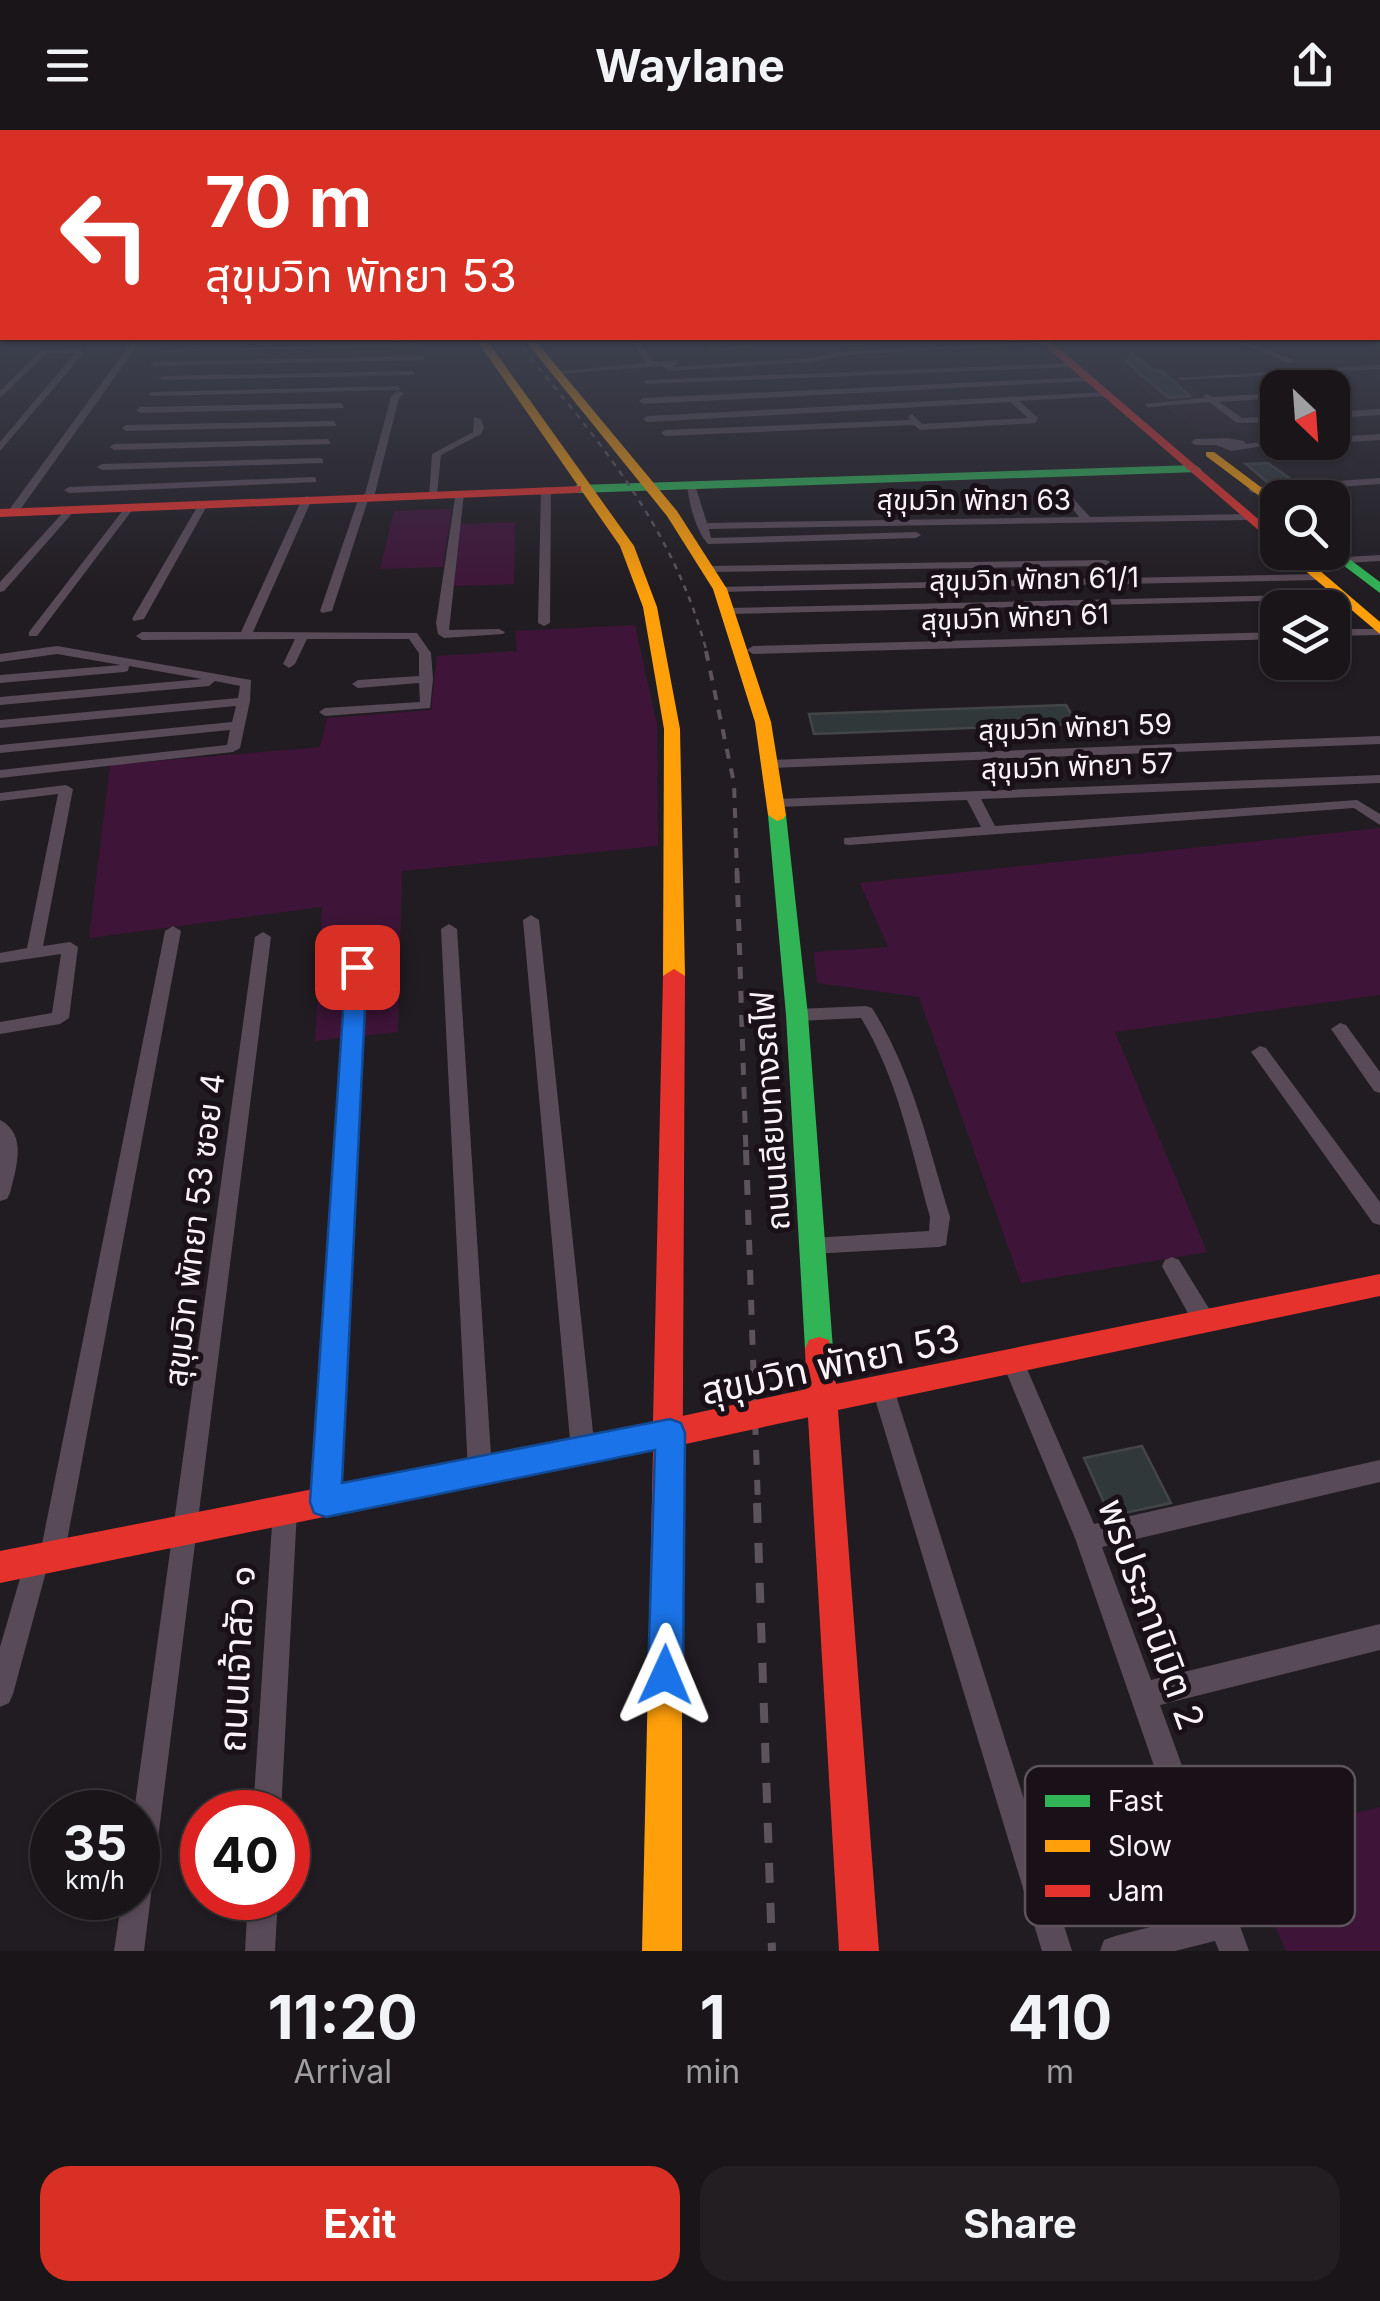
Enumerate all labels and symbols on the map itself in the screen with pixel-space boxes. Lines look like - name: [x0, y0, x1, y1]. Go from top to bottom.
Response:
- north arrow: [1260, 370, 1350, 460]
- street label: สุขุมวิท พัทยา 63: [877, 483, 1071, 517]
- street label: สุขุมวิท พัทยา 61/1: [929, 560, 1139, 598]
- street label: สุขุมวิท พัทยา 61: [920, 597, 1110, 637]
- street label: สุขุมวิท พัทยา 59: [977, 707, 1173, 747]
- street label: สุขุมวิท พัทยา 57: [980, 746, 1174, 786]
- pin: [315, 925, 400, 1010]
- street label: ถนนเลียบทางรถไฟ: [742, 990, 798, 1232]
- street label: สุขุมวิท พัทยา 53 ซอย 4: [155, 1071, 233, 1389]
- street label: สุขุมวิท พัทยา 53: [696, 1314, 964, 1415]
- street label: พรประภานิมิต 2: [1089, 1492, 1215, 1736]
- street label: ถนนเจ้าสัว ๑: [208, 1564, 264, 1754]
- position arrow: [613, 1623, 717, 1727]
- legend: [1025, 1766, 1355, 1926]
- text: Fast: [1108, 1784, 1164, 1818]
- speed limit sign: 40: [180, 1790, 310, 1920]
- text: Slow: [1108, 1829, 1172, 1863]
- text: Jam: [1108, 1874, 1164, 1908]

